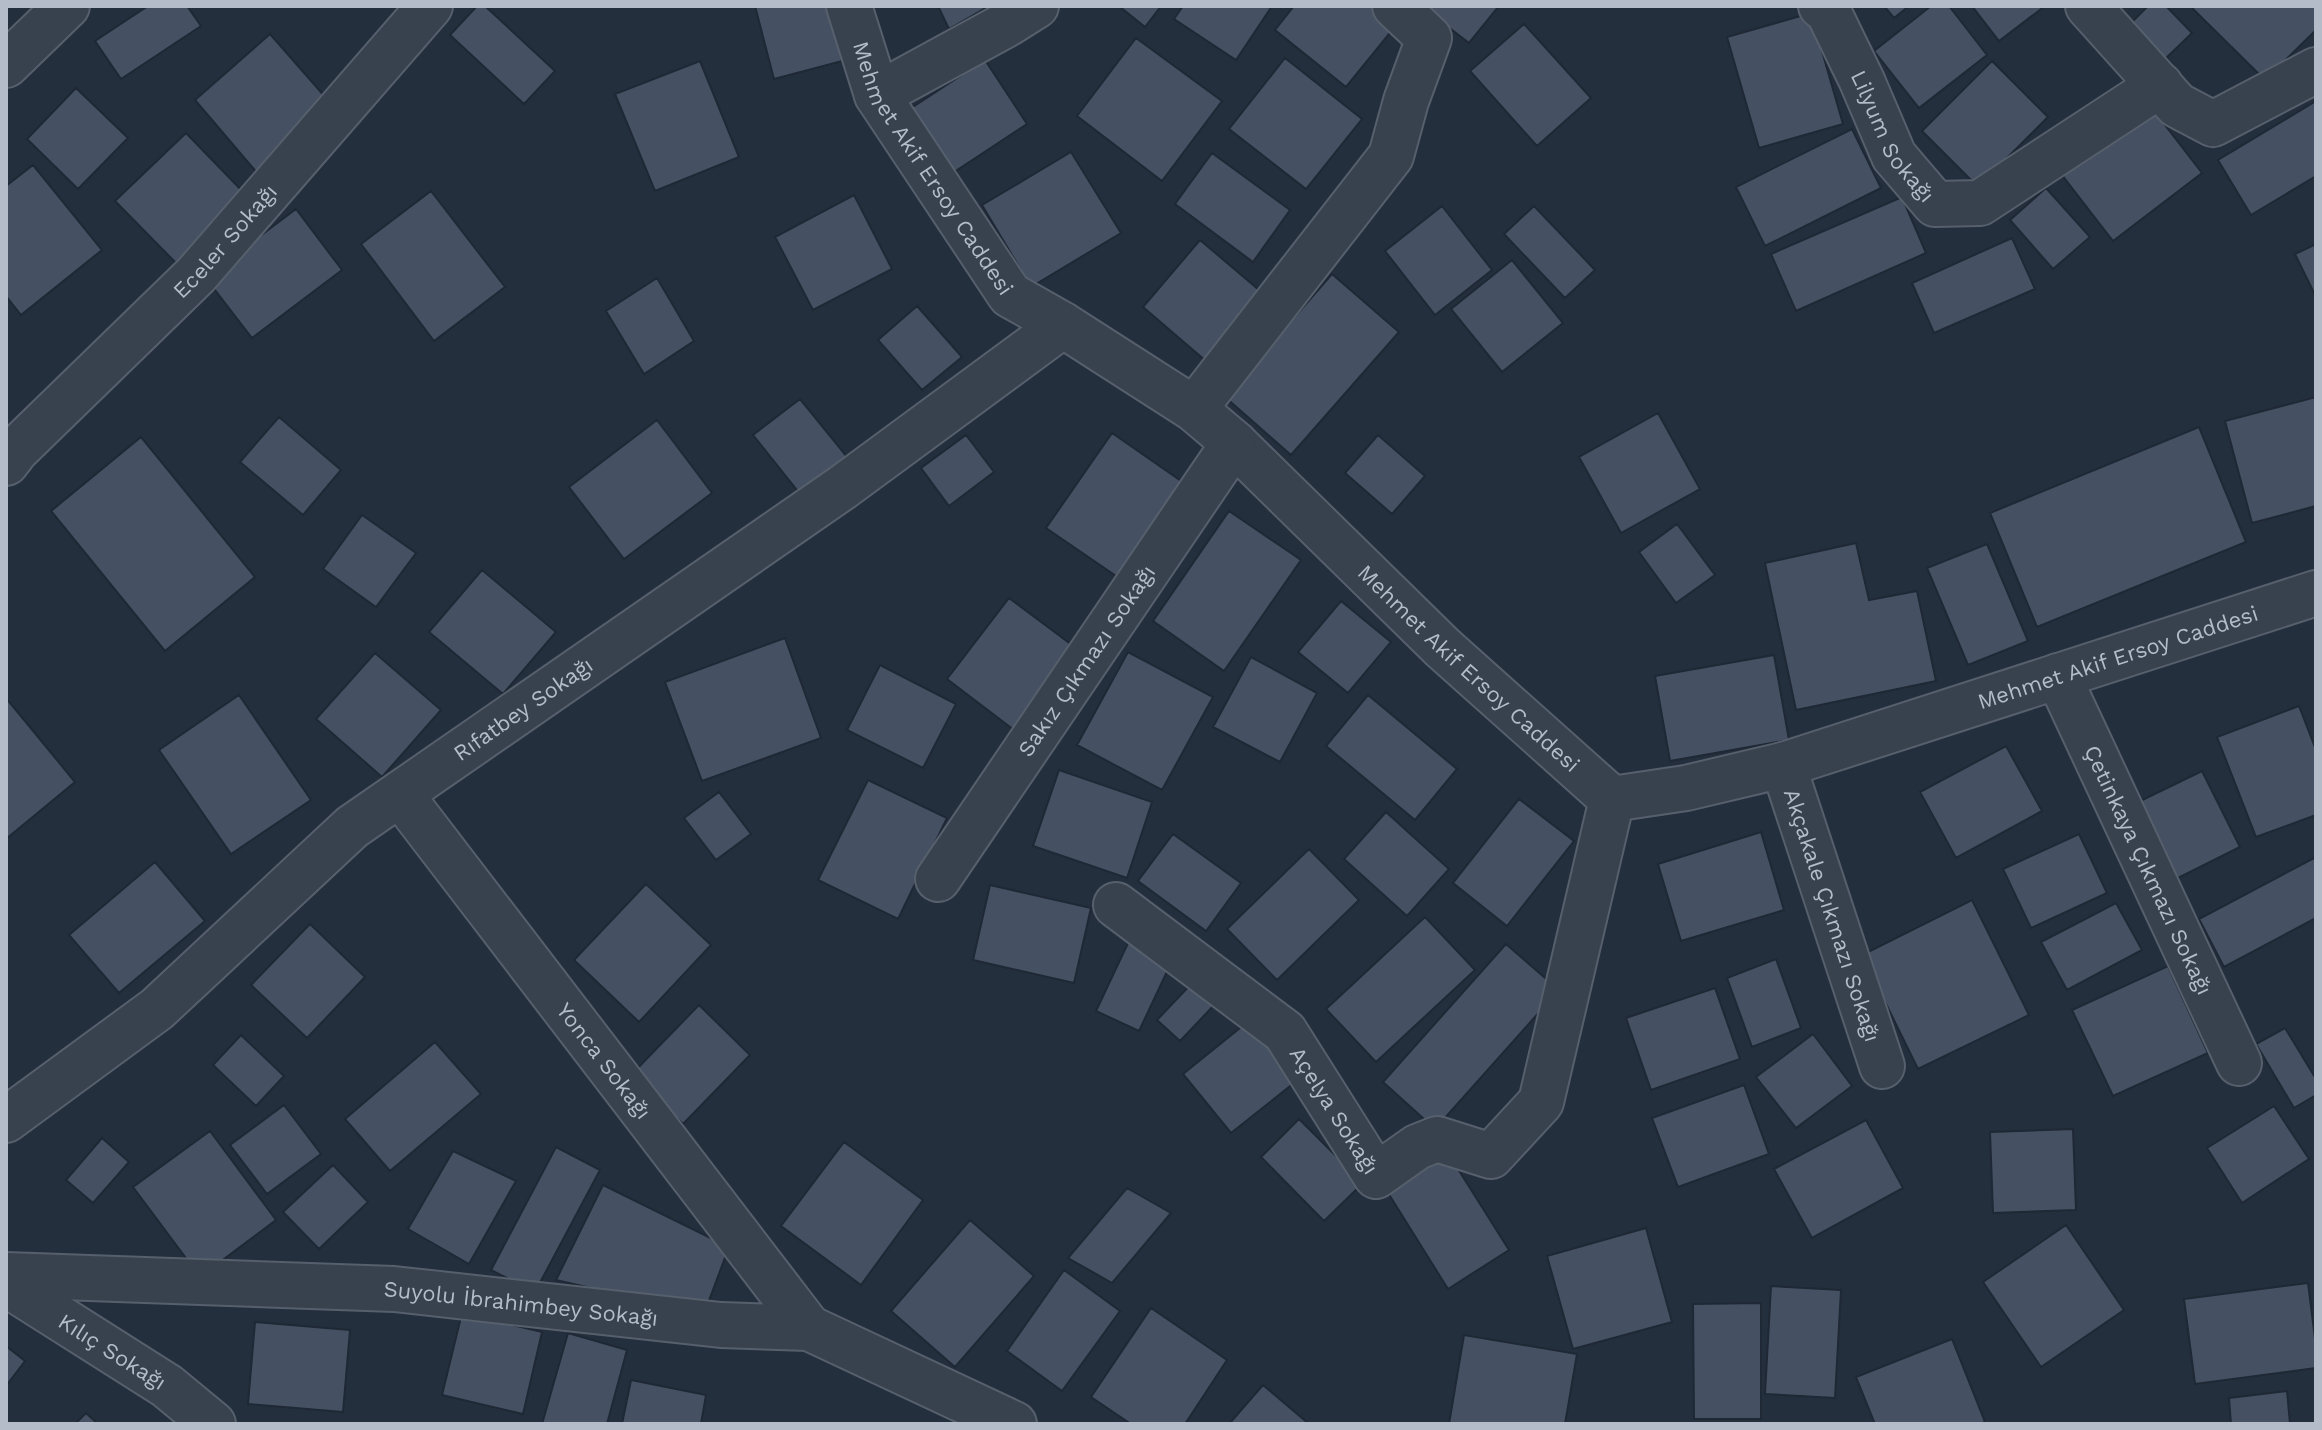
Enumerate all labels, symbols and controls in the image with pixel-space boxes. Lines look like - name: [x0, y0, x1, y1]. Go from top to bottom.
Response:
- street label: Mehmet Akif Ersoy Caddesi: [848, 38, 1018, 300]
- street label: Lilyum Sokağı: [1846, 66, 1940, 207]
- street label: Eceler Sokağı: [168, 179, 282, 303]
- street label: Mehmet Akif Ersoy Caddesi: [1353, 560, 1585, 777]
- street label: Sakız Çıkmazı Sokağı: [1013, 561, 1160, 761]
- street label: Mehmet Akif Ersoy Caddesi: [1975, 601, 2261, 714]
- street label: Rıfatbey Sokağı: [449, 652, 598, 766]
- street label: Çetinkaya Çıkmazı Sokağı: [2079, 741, 2217, 999]
- street label: Akçakale Çıkmazı Sokağı: [1779, 786, 1885, 1045]
- street label: Yonca Sokağı: [552, 998, 656, 1124]
- street label: Açelya Sokağı: [1285, 1042, 1384, 1179]
- street label: Suyolu İbrahimbey Sokağı: [383, 1277, 659, 1331]
- street label: Kılıç Sokağı: [54, 1309, 171, 1395]

